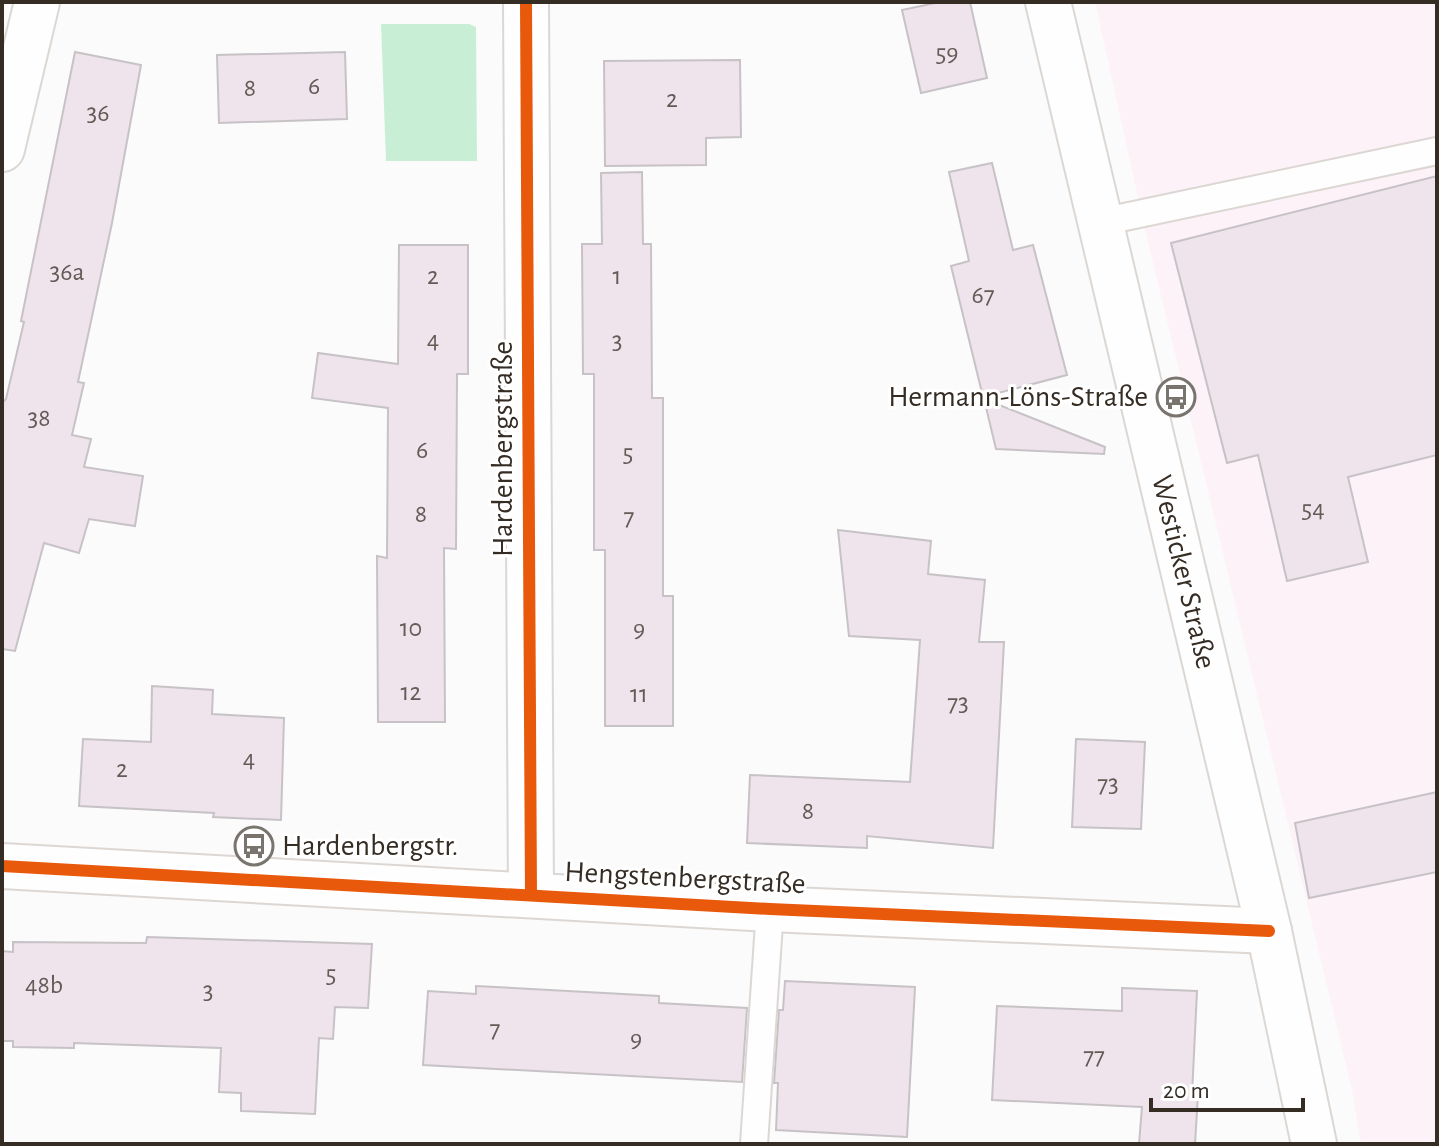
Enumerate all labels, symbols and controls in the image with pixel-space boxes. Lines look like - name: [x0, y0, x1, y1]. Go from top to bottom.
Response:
- house number: 59: [935, 40, 959, 66]
- house number: 6: [308, 73, 320, 99]
- house number: 8: [244, 75, 256, 101]
- house number: 2: [666, 86, 678, 112]
- house number: 36: [87, 100, 109, 126]
- house number: 36a: [50, 259, 84, 285]
- house number: 2: [427, 263, 439, 289]
- house number: 1: [613, 263, 621, 289]
- house number: 67: [971, 282, 995, 308]
- house number: 4: [427, 327, 439, 353]
- house number: 3: [612, 328, 622, 354]
- street label: Hardenbergstraße: [488, 341, 518, 557]
- bus stop icon: Hermann-Löns-Straße: [1155, 376, 1197, 418]
- place label: Hermann-Löns-Straße: [888, 382, 1148, 412]
- house number: 38: [27, 405, 51, 431]
- house number: 6: [416, 437, 428, 463]
- house number: 5: [623, 440, 633, 466]
- street label: Westicker Straße: [1146, 472, 1221, 672]
- house number: 54: [1301, 496, 1325, 522]
- house number: 8: [415, 501, 427, 527]
- house number: 7: [624, 504, 635, 530]
- house number: 10: [400, 615, 422, 641]
- house number: 9: [633, 616, 645, 642]
- house number: 12: [401, 679, 422, 705]
- house number: 11: [630, 681, 648, 707]
- house number: 73: [947, 690, 969, 716]
- house number: 4: [243, 746, 255, 772]
- house number: 2: [116, 756, 128, 782]
- house number: 73: [1097, 771, 1119, 797]
- house number: 8: [802, 798, 814, 824]
- bus stop icon: Hardenbergstr.: [233, 825, 275, 867]
- place label: Hardenbergstr.: [282, 831, 458, 861]
- street label: Hengstenbergstraße: [564, 857, 806, 899]
- house number: 5: [326, 961, 336, 987]
- house number: 48b: [25, 972, 63, 998]
- house number: 3: [203, 978, 213, 1004]
- house number: 7: [490, 1016, 501, 1042]
- house number: 9: [630, 1026, 642, 1052]
- house number: 77: [1083, 1043, 1105, 1069]
- scale bar: [1151, 1062, 1303, 1112]
- text: 20 m: [1163, 1079, 1210, 1103]

